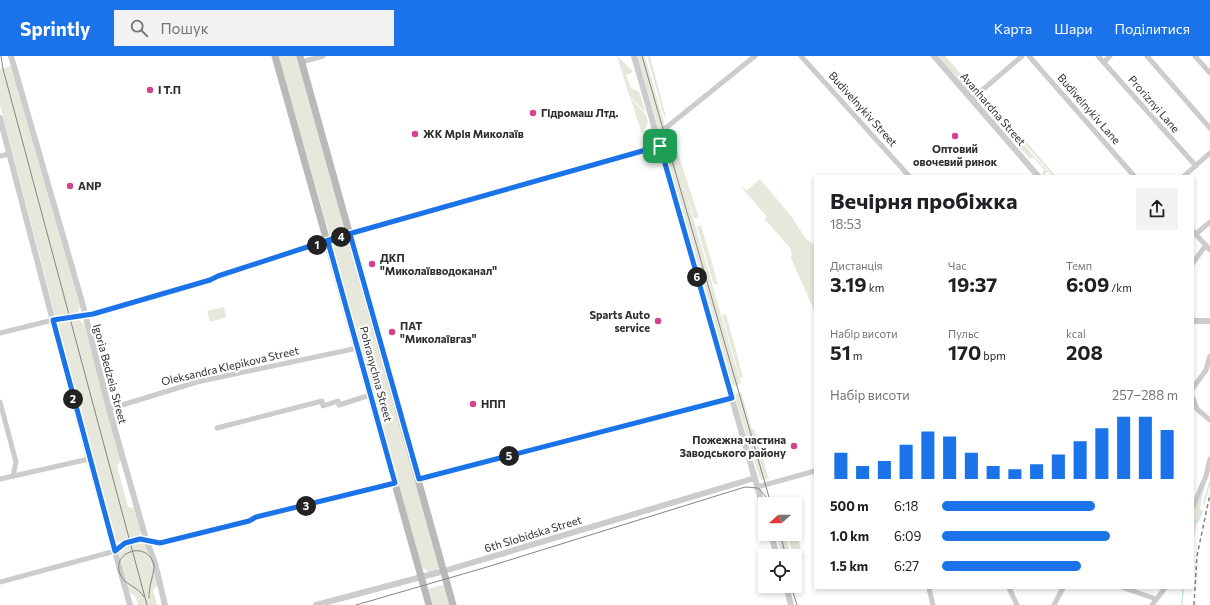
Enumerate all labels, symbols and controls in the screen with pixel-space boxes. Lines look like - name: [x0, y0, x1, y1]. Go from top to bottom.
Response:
- search box: [114, 10, 394, 46]
- text: Sprintly: [20, 17, 90, 40]
- icon: search: [128, 17, 150, 39]
- text: Пошук: [160, 19, 209, 37]
- text: Карта: [994, 20, 1032, 37]
- text: Шари: [1054, 20, 1092, 37]
- text: Поділитися: [1114, 20, 1190, 37]
- street label: Budivelnykiv Street: [826, 69, 901, 149]
- street label: Avanhardna Street: [958, 69, 1029, 148]
- street label: Budivelnykiv Lane: [1055, 71, 1124, 147]
- street label: Proriznyi Lane: [1126, 72, 1183, 135]
- place label: І Т.П: [158, 83, 181, 96]
- marker: І Т.П: [145, 85, 155, 95]
- place label: Гідромаш Лтд.: [541, 106, 619, 119]
- marker: Гідромаш Лтд.: [528, 108, 538, 118]
- place label: ЖК Мрія Миколаїв: [423, 127, 524, 140]
- marker: ЖК Мрія Миколаїв: [410, 129, 420, 139]
- pin: [643, 129, 677, 163]
- marker: Оптовий овочевий ринок: [950, 131, 960, 141]
- icon: arrive: [649, 135, 671, 157]
- place label: Оптовий овочевий ринок: [913, 142, 998, 168]
- place label: ANP: [78, 179, 101, 192]
- marker: ANP: [65, 181, 75, 191]
- text: Вечірня пробіжка: [830, 187, 1017, 214]
- button: share: [1136, 188, 1178, 230]
- text: 18:53: [830, 216, 861, 232]
- pin: 4: [331, 227, 351, 247]
- text: 4: [338, 230, 344, 243]
- pin: 1: [307, 235, 327, 255]
- text: 1: [315, 238, 319, 251]
- place label: ДКП "Миколаївводоканал": [380, 251, 497, 277]
- marker: ДКП "Миколаївводоканал": [367, 259, 377, 269]
- text: Дистанція: [830, 259, 883, 272]
- text: Час: [948, 259, 967, 272]
- text: Темп: [1066, 259, 1092, 272]
- pin: 6: [687, 267, 707, 287]
- text: 6: [694, 270, 700, 283]
- text: 3.19: [830, 272, 867, 296]
- text: 19:37: [948, 272, 997, 296]
- text: 6:09: [1066, 272, 1109, 296]
- text: km: [867, 281, 884, 294]
- text: /km: [1109, 281, 1132, 294]
- place label: Sparts Auto service: [589, 308, 650, 334]
- marker: Sparts Auto service: [653, 316, 663, 326]
- place label: ПАТ "Миколаївгаз": [400, 319, 477, 345]
- street label: Igoria Bedzeia Street: [91, 323, 130, 426]
- street label: Pohranychna Street: [357, 325, 396, 423]
- marker: ПАТ "Миколаївгаз": [387, 327, 397, 337]
- text: Набір висоти: [830, 327, 898, 340]
- text: Пульс: [948, 327, 979, 340]
- text: kcal: [1066, 327, 1086, 340]
- text: 51: [830, 340, 851, 364]
- text: 170: [948, 340, 981, 364]
- text: 208: [1066, 340, 1103, 364]
- street label: Oleksandra Klepikova Street: [160, 343, 301, 388]
- text: m: [851, 349, 862, 362]
- text: bpm: [981, 349, 1006, 362]
- text: Набір висоти: [830, 387, 910, 403]
- text: 257–288 m: [1112, 387, 1178, 403]
- pin: 2: [63, 389, 83, 409]
- text: 2: [70, 392, 76, 405]
- place label: НПП: [481, 397, 506, 410]
- marker: НПП: [468, 399, 478, 409]
- place label: Пожежна частина Заводського району: [680, 433, 786, 459]
- marker: Пожежна частина Заводського району: [789, 441, 799, 451]
- pin: 5: [499, 446, 519, 466]
- text: 5: [506, 449, 512, 462]
- pin: 3: [296, 496, 316, 516]
- north arrow: [758, 497, 802, 541]
- map controls: [758, 497, 802, 593]
- text: 500 m: [830, 498, 869, 514]
- text: 6:18: [894, 498, 918, 514]
- text: 3: [303, 499, 309, 512]
- street label: 6th Slobidska Street: [483, 512, 584, 555]
- text: 1.0 km: [830, 528, 869, 544]
- text: 6:09: [894, 528, 921, 544]
- button: locate: [758, 549, 802, 593]
- text: 1.5 km: [830, 558, 868, 574]
- text: 6:27: [894, 558, 919, 574]

